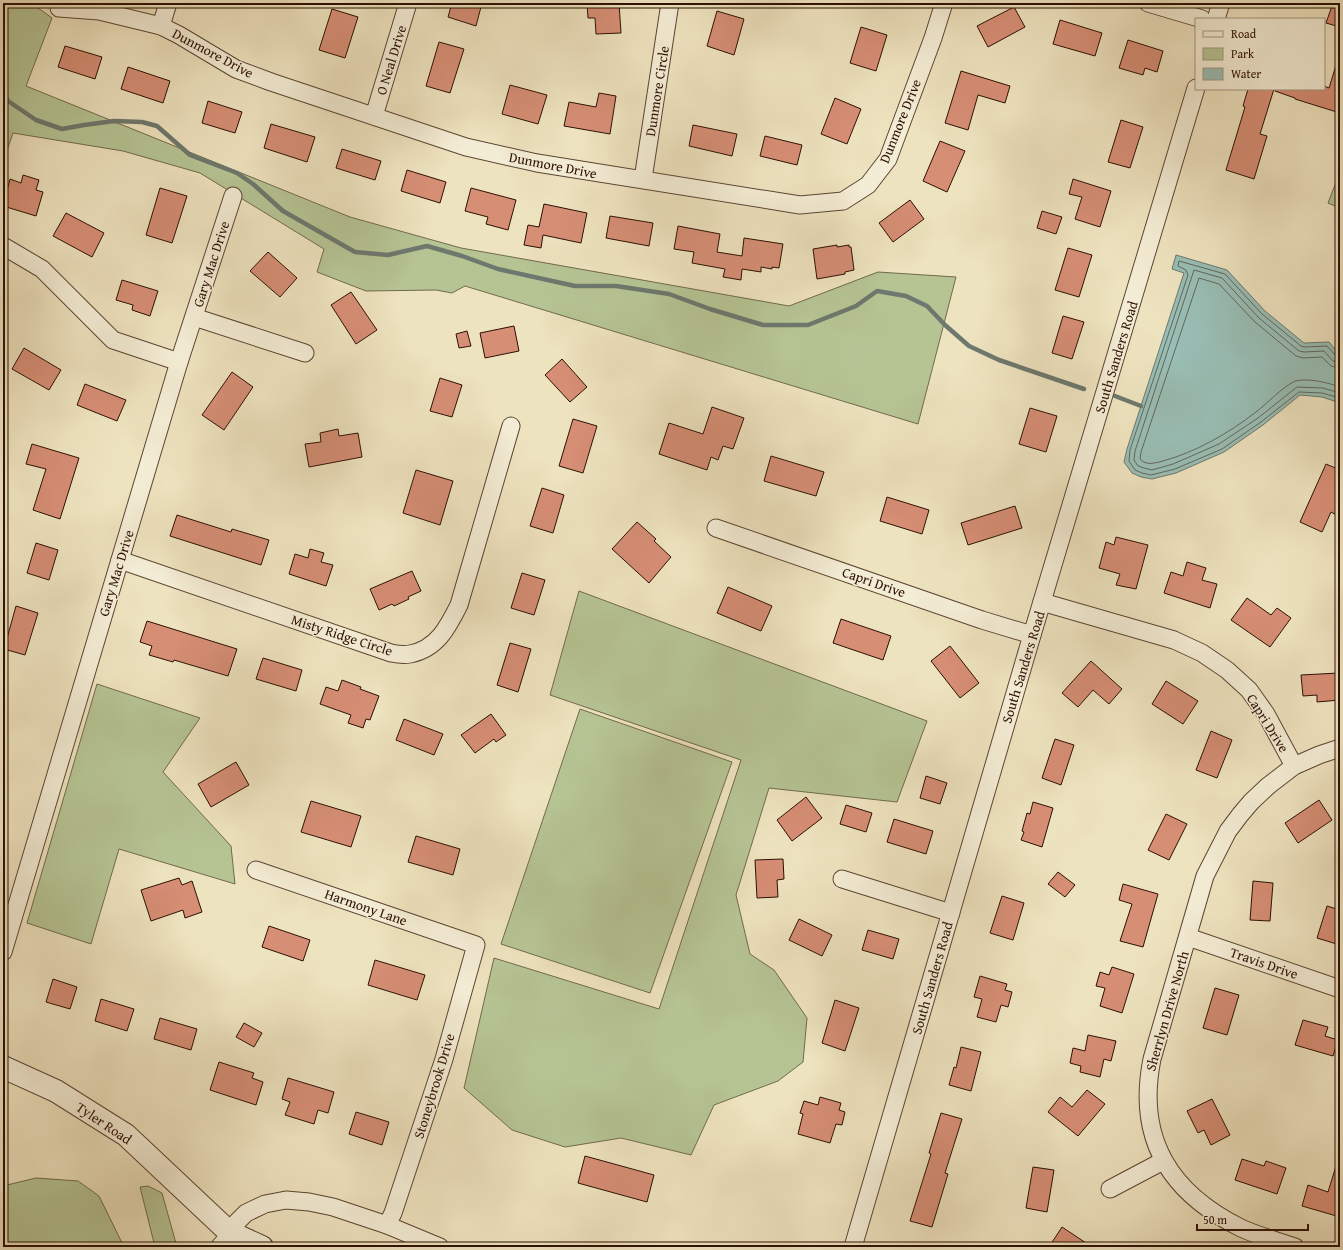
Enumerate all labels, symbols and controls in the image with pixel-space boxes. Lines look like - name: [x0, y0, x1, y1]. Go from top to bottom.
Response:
- legend: [1195, 18, 1325, 90]
- street label: O Neal Drive: [371, 22, 411, 98]
- street label: Dunmore Drive: [169, 23, 257, 83]
- text: Road: [1231, 25, 1257, 42]
- street label: Dunmore Circle: [640, 44, 674, 138]
- text: Park: [1231, 45, 1255, 62]
- text: Water: [1231, 65, 1261, 82]
- street label: Dunmore Drive: [874, 76, 926, 166]
- street label: Dunmore Drive: [507, 147, 599, 183]
- street label: Gary Mac Drive: [188, 218, 234, 310]
- street label: South Sanders Road: [1089, 298, 1143, 416]
- street label: Gary Mac Drive: [93, 527, 139, 619]
- street label: Capri Drive: [840, 562, 909, 602]
- street label: South Sanders Road: [996, 608, 1050, 726]
- street label: Misty Ridge Circle: [289, 609, 396, 661]
- street label: Capri Drive: [1242, 690, 1294, 757]
- street label: Harmony Lane: [322, 884, 410, 931]
- street label: South Sanders Road: [906, 919, 958, 1037]
- street label: Travis Drive: [1227, 942, 1301, 984]
- street label: Sherrlyn Drive North: [1140, 949, 1194, 1073]
- street label: Stoneybrook Drive: [408, 1031, 460, 1141]
- street label: Tyler Road: [72, 1097, 136, 1149]
- scale bar: [1197, 1206, 1308, 1232]
- text: 50 m: [1203, 1211, 1227, 1228]

